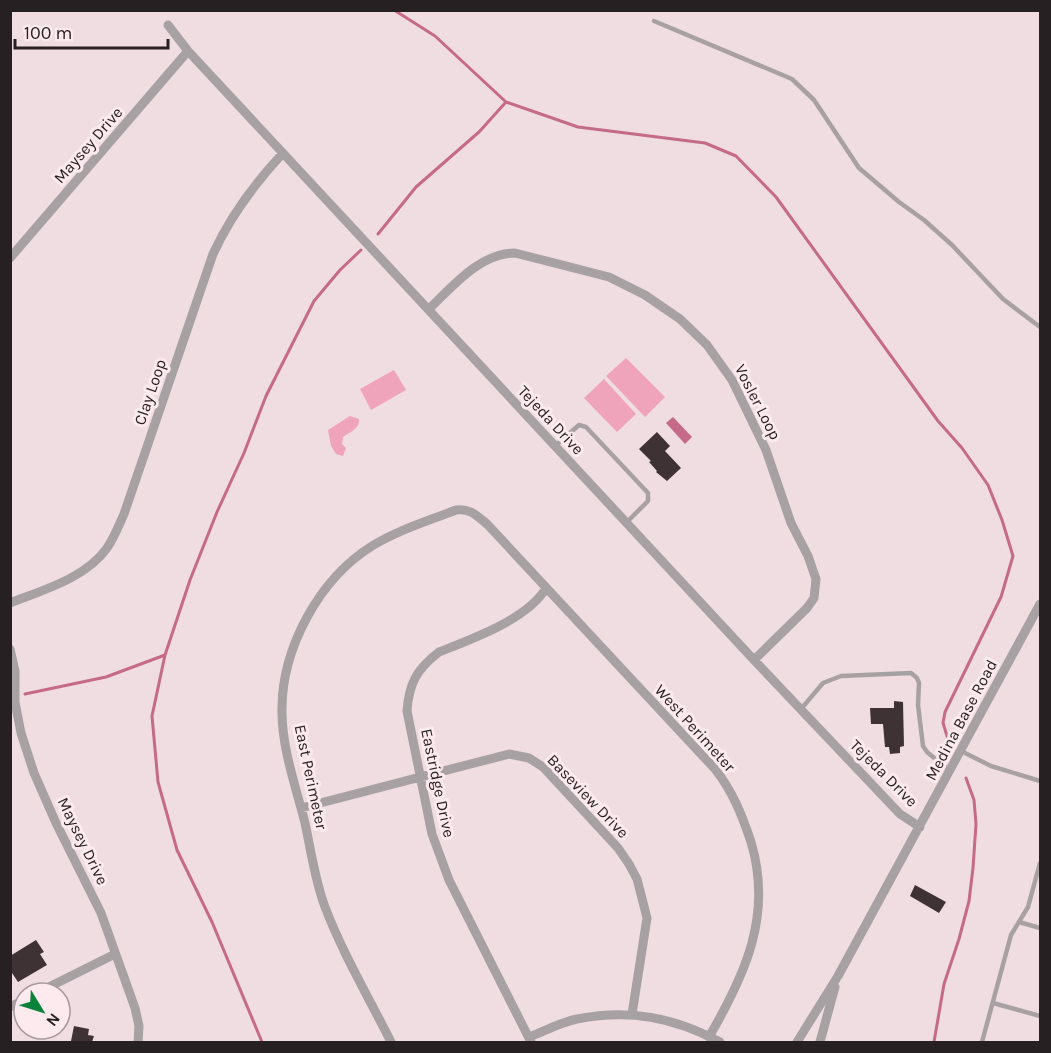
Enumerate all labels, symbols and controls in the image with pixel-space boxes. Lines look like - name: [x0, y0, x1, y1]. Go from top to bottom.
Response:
- scale bar: [15, 12, 168, 50]
- text: 100 m: [24, 22, 72, 44]
- street label: Maysey Drive: [50, 103, 126, 187]
- street label: Clay Loop: [130, 356, 170, 428]
- street label: Vosler Loop: [731, 361, 785, 443]
- street label: Tejeda Drive: [514, 381, 588, 459]
- street label: Medina Base Road: [921, 656, 1001, 784]
- street label: West Perimeter: [651, 680, 739, 776]
- street label: East Perimeter: [291, 723, 331, 831]
- street label: Eastridge Drive: [417, 727, 459, 839]
- street label: Tejeda Drive: [846, 735, 922, 811]
- street label: Baseview Drive: [543, 750, 633, 842]
- street label: Maysey Drive: [54, 794, 112, 888]
- north arrow: [12, 981, 72, 1041]
- text: N: [42, 1010, 64, 1030]

